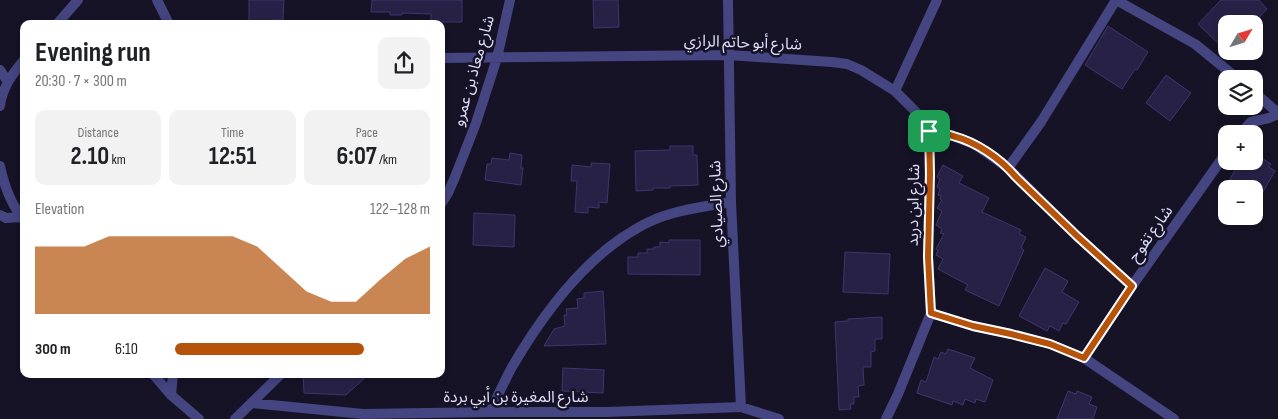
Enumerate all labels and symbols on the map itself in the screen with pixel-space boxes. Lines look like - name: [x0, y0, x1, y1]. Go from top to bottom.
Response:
- street label: شارع معاذ بن عمرو: [449, 13, 501, 129]
- north arrow: [1218, 15, 1262, 60]
- street label: شارع أبو حاتم الرازي: [684, 30, 802, 57]
- pin: [908, 110, 950, 152]
- street label: شارع الصيادي: [706, 160, 730, 248]
- street label: شارع ابن دريد: [904, 164, 926, 246]
- street label: شارع تفوح: [1125, 202, 1179, 267]
- street label: شارع المغيرة بن أبي بردة: [443, 386, 589, 409]

